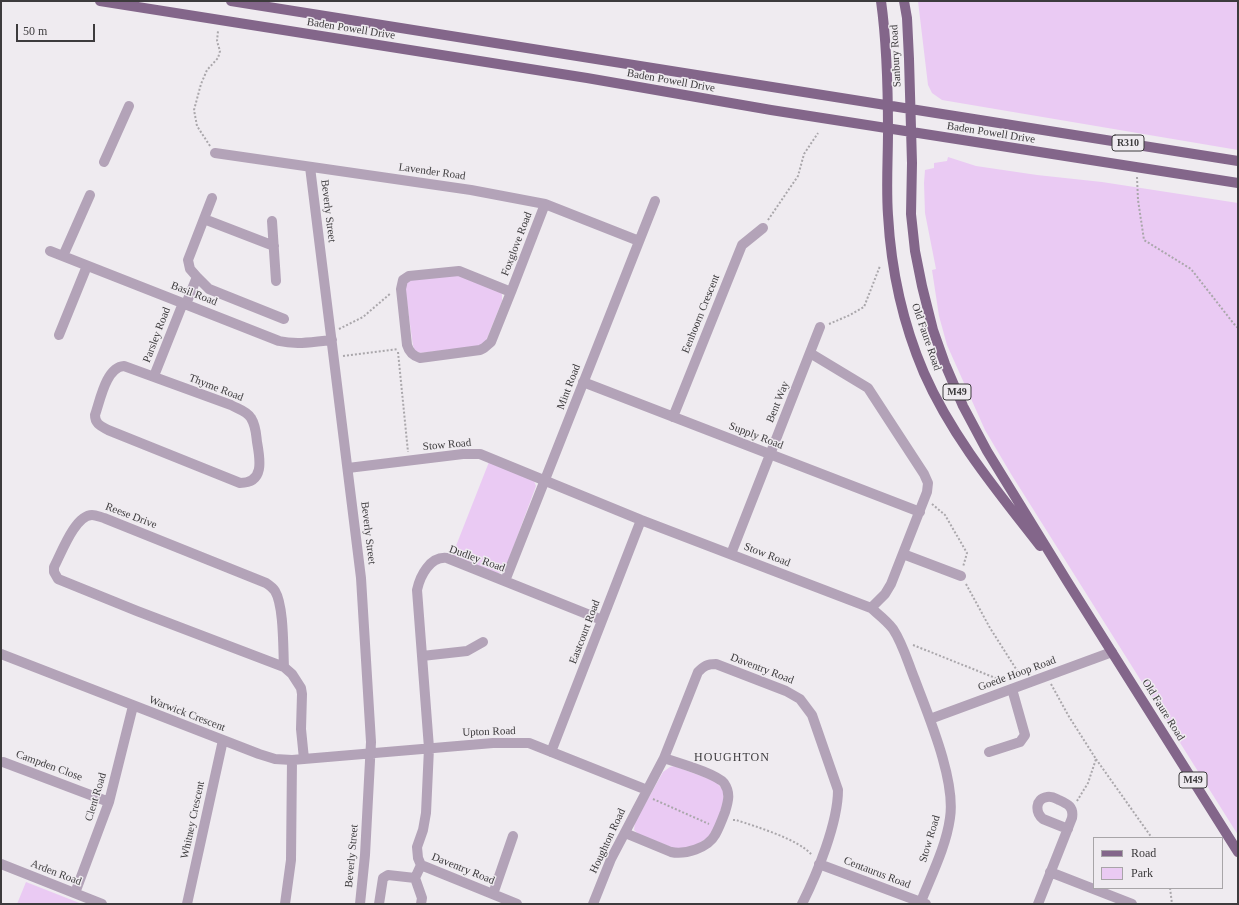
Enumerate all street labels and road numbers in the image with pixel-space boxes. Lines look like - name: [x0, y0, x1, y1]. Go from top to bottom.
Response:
- street label: Baden Powell Drive: [306, 16, 396, 42]
- street label: Sanbury Road: [888, 24, 904, 88]
- street label: Baden Powell Drive: [626, 67, 716, 95]
- street label: Baden Powell Drive: [946, 120, 1036, 146]
- road number: R310: [1112, 135, 1144, 151]
- street label: Lavender Road: [398, 161, 466, 183]
- street label: Beverly Street: [318, 179, 338, 243]
- street label: Foxglove Road: [499, 210, 535, 278]
- street label: Eenhoorn Crescent: [679, 273, 723, 355]
- street label: Basil Road: [169, 279, 219, 309]
- street label: Old Faure Road: [908, 302, 944, 372]
- street label: Parsley Road: [140, 305, 174, 365]
- street label: Mint Road: [554, 363, 584, 411]
- street label: Thyme Road: [187, 372, 245, 404]
- street label: Bent Way: [764, 379, 792, 425]
- road number: M49: [943, 384, 971, 400]
- street label: Supply Road: [727, 420, 785, 452]
- street label: Stow Road: [422, 436, 472, 454]
- street label: Reese Drive: [103, 500, 159, 532]
- street label: Beverly Street: [358, 501, 378, 565]
- street label: Stow Road: [742, 540, 792, 570]
- street label: Dudley Road: [447, 543, 507, 575]
- street label: Eastcourt Road: [567, 598, 603, 666]
- street label: Daventry Road: [728, 651, 796, 687]
- street label: Goede Hoop Road: [976, 654, 1058, 694]
- street label: Old Faure Road: [1139, 677, 1187, 743]
- street label: Warwick Crescent: [147, 693, 227, 735]
- street label: Upton Road: [462, 724, 516, 740]
- street label: Campden Close: [14, 748, 84, 784]
- street label: Clent Road: [82, 771, 110, 823]
- road number: M49: [1179, 772, 1207, 788]
- street label: Whitney Crescent: [178, 780, 208, 860]
- street label: Houghton Road: [587, 807, 629, 875]
- street label: Stow Road: [917, 814, 943, 864]
- street label: Beverly Street: [343, 824, 361, 888]
- street label: Daventry Road: [430, 850, 496, 888]
- street label: Centaurus Road: [842, 854, 912, 892]
- street label: Arden Road: [29, 857, 83, 889]

